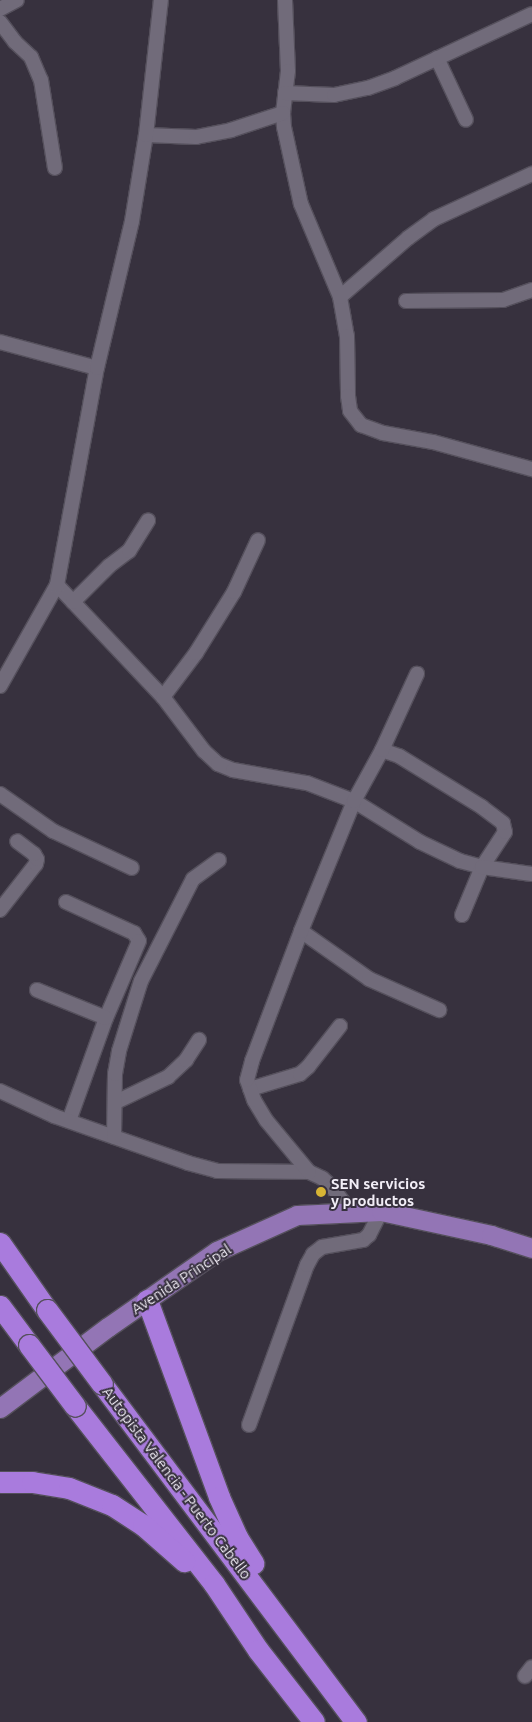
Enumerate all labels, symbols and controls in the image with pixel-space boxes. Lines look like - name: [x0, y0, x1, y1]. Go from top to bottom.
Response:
- place label: SEN servicios y productos: [331, 1174, 425, 1209]
- marker: SEN servicios y productos: [315, 1186, 327, 1198]
- street label: Avenida Principal: [128, 1240, 234, 1318]
- street label: Autopista Valencia - Puerto Cabello: [99, 1383, 255, 1583]

